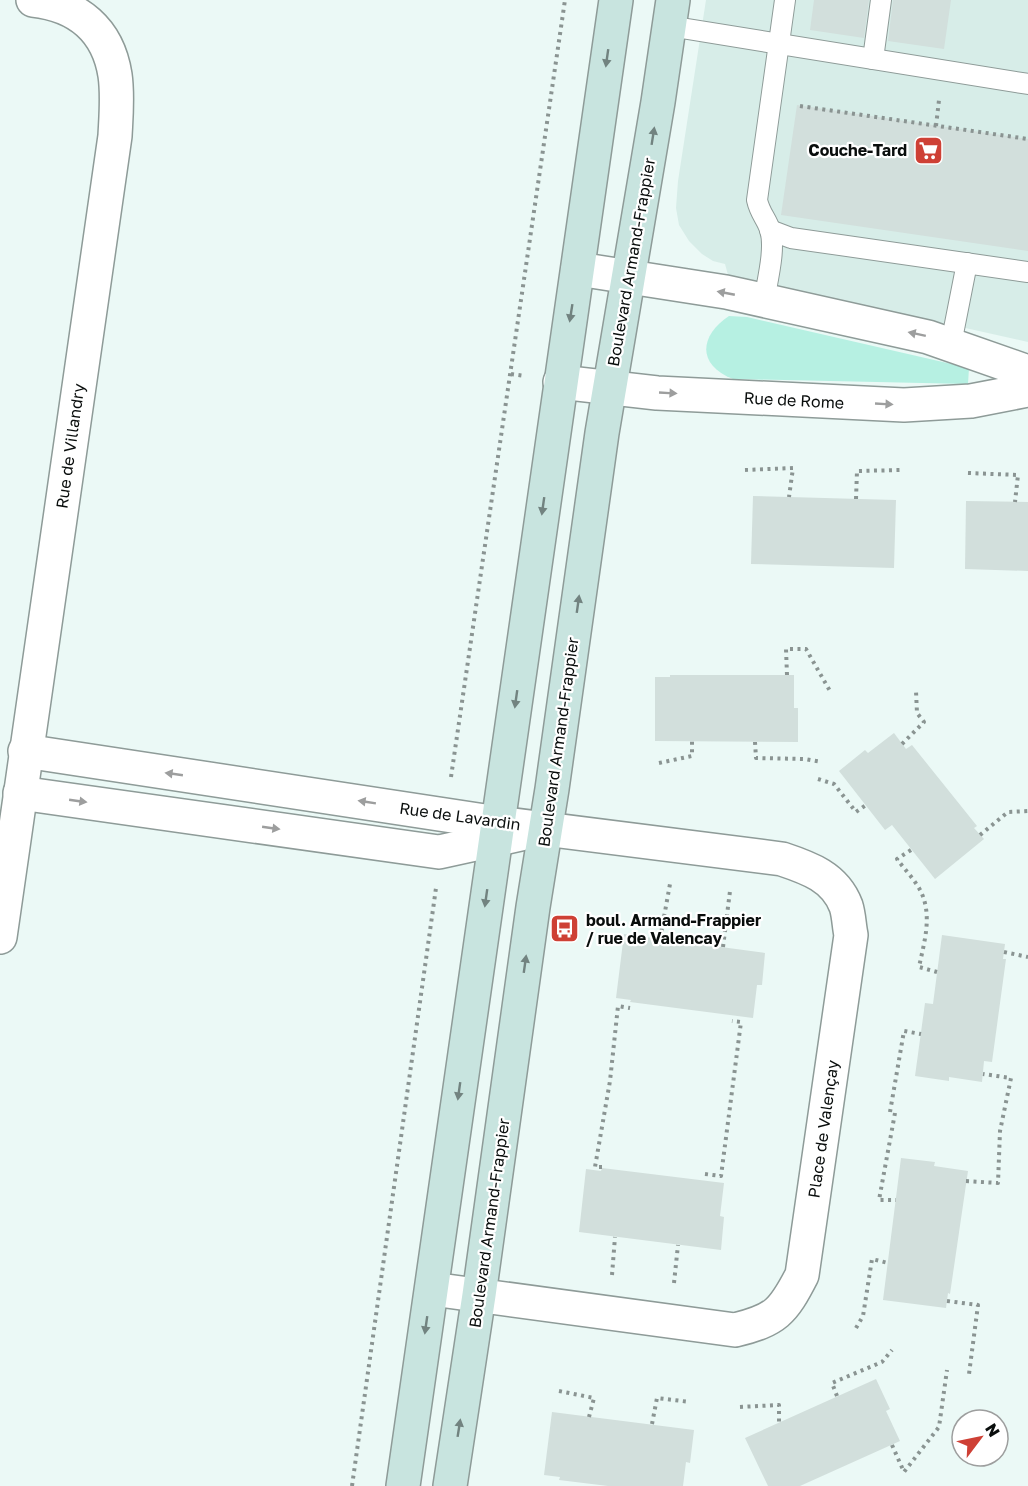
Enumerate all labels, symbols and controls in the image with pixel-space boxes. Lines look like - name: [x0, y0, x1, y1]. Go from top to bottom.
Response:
- one-way arrow: [603, 49, 612, 68]
- one-way arrow: [649, 126, 658, 145]
- supermarket icon: Couche-Tard: [912, 134, 944, 166]
- place label: Couche-Tard: [808, 140, 907, 160]
- street label: Boulevard Armand-Frappier: [603, 156, 659, 368]
- one-way arrow: [717, 288, 736, 297]
- one-way arrow: [566, 304, 575, 323]
- one-way arrow: [907, 329, 926, 338]
- street label: Rue de Villandry: [51, 382, 89, 510]
- street label: Rue de Rome: [743, 387, 845, 413]
- one-way arrow: [659, 389, 678, 398]
- one-way arrow: [875, 399, 894, 408]
- one-way arrow: [538, 497, 547, 516]
- one-way arrow: [573, 594, 582, 613]
- street label: Boulevard Armand-Frappier: [533, 636, 583, 848]
- one-way arrow: [511, 690, 520, 709]
- one-way arrow: [165, 769, 184, 778]
- one-way arrow: [68, 797, 87, 806]
- one-way arrow: [358, 798, 377, 807]
- street label: Rue de Lavardin: [398, 798, 522, 834]
- one-way arrow: [261, 824, 280, 833]
- one-way arrow: [482, 888, 491, 907]
- place label: boul. Armand-Frappier / rue de Valencay: [586, 910, 761, 948]
- bus stop icon: boul. Armand-Frappier / rue de Valencay: [549, 913, 581, 945]
- one-way arrow: [520, 955, 529, 974]
- street label: Place de Valençay: [803, 1059, 843, 1199]
- one-way arrow: [455, 1081, 464, 1100]
- street label: Boulevard Armand-Frappier: [464, 1117, 514, 1329]
- one-way arrow: [422, 1316, 431, 1335]
- north arrow: [950, 1408, 1010, 1468]
- one-way arrow: [454, 1419, 463, 1438]
- text: N: [981, 1420, 1004, 1441]

